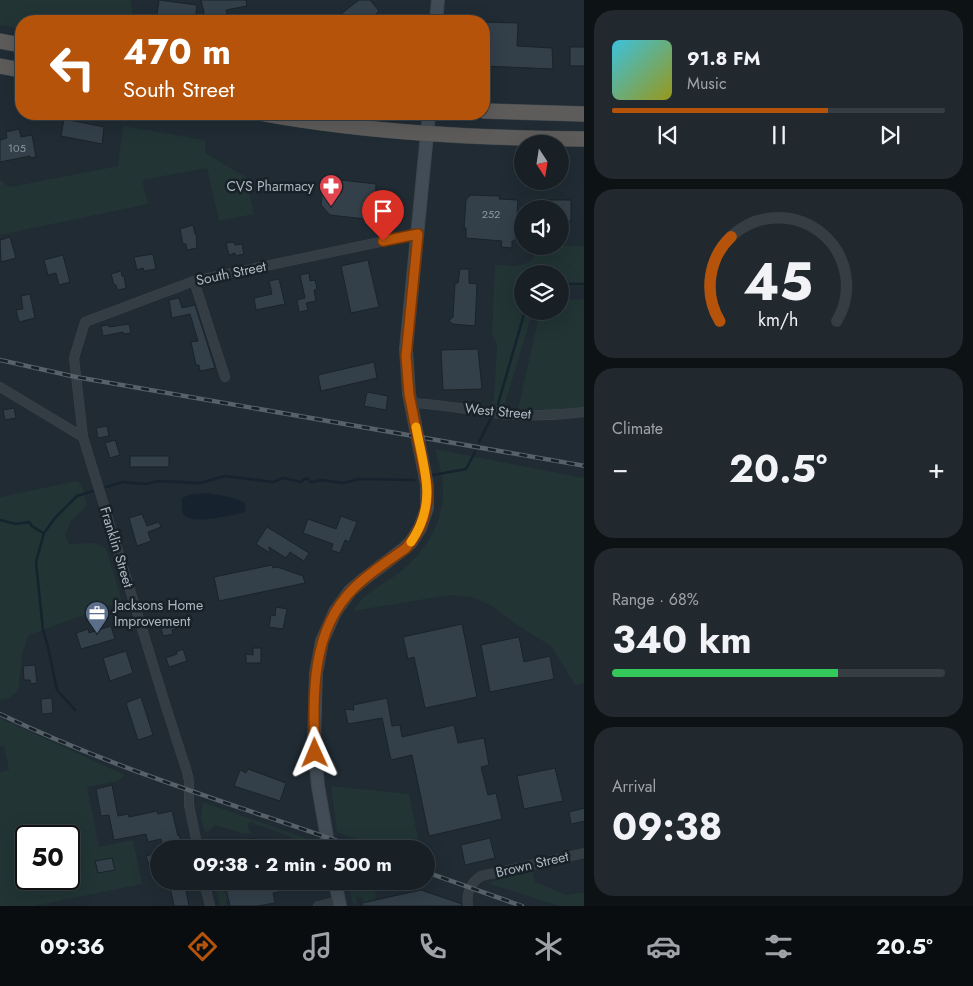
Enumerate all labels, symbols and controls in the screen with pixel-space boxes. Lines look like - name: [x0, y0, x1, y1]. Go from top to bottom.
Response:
- text: 470 m: [123, 27, 231, 77]
- icon: left: [40, 35, 105, 100]
- text: 91.8 FM: [687, 45, 761, 72]
- text: Music: [687, 72, 727, 95]
- text: South Street: [123, 73, 235, 105]
- icon: previous: [654, 121, 682, 149]
- icon: pause: [765, 121, 793, 149]
- icon: next: [876, 121, 904, 149]
- north arrow: [514, 135, 569, 190]
- map controls: [514, 135, 569, 320]
- house number: 105: [8, 140, 26, 156]
- pharmacy icon: CVS Pharmacy: [318, 173, 344, 207]
- place label: CVS Pharmacy: [226, 176, 315, 196]
- pin: [362, 190, 404, 241]
- icon: arrive: [369, 197, 397, 225]
- button: sound: [514, 200, 569, 255]
- house number: 252: [482, 206, 500, 222]
- text: 45: [744, 244, 813, 320]
- street label: South Street: [194, 256, 268, 290]
- button: layers: [514, 265, 569, 320]
- text: km/h: [758, 307, 799, 333]
- street label: West Street: [464, 398, 533, 424]
- text: Climate: [612, 417, 663, 440]
- text: 20.5°: [729, 441, 827, 496]
- text: −: [612, 448, 629, 489]
- text: +: [928, 448, 945, 489]
- street label: Franklin Street: [95, 504, 139, 590]
- text: Range · 68%: [612, 588, 699, 611]
- place label: Jacksons Home Improvement: [112, 595, 203, 631]
- office icon: Jacksons Home Improvement: [84, 600, 110, 634]
- text: 340 km: [612, 612, 752, 667]
- position arrow: [288, 726, 340, 778]
- text: Arrival: [612, 775, 656, 798]
- text: 09:38: [612, 799, 722, 854]
- speed limit sign: 50: [15, 825, 80, 890]
- street label: Brown Street: [494, 846, 571, 882]
- text: 09:38 · 2 min · 500 m: [193, 851, 392, 878]
- icon: directions: [185, 929, 220, 964]
- icon: music: [300, 929, 335, 964]
- icon: phone: [415, 929, 450, 964]
- icon: climate: [531, 929, 566, 964]
- icon: car: [646, 929, 681, 964]
- icon: filters: [761, 929, 796, 964]
- text: 09:36: [40, 930, 105, 962]
- text: 20.5°: [876, 930, 933, 962]

